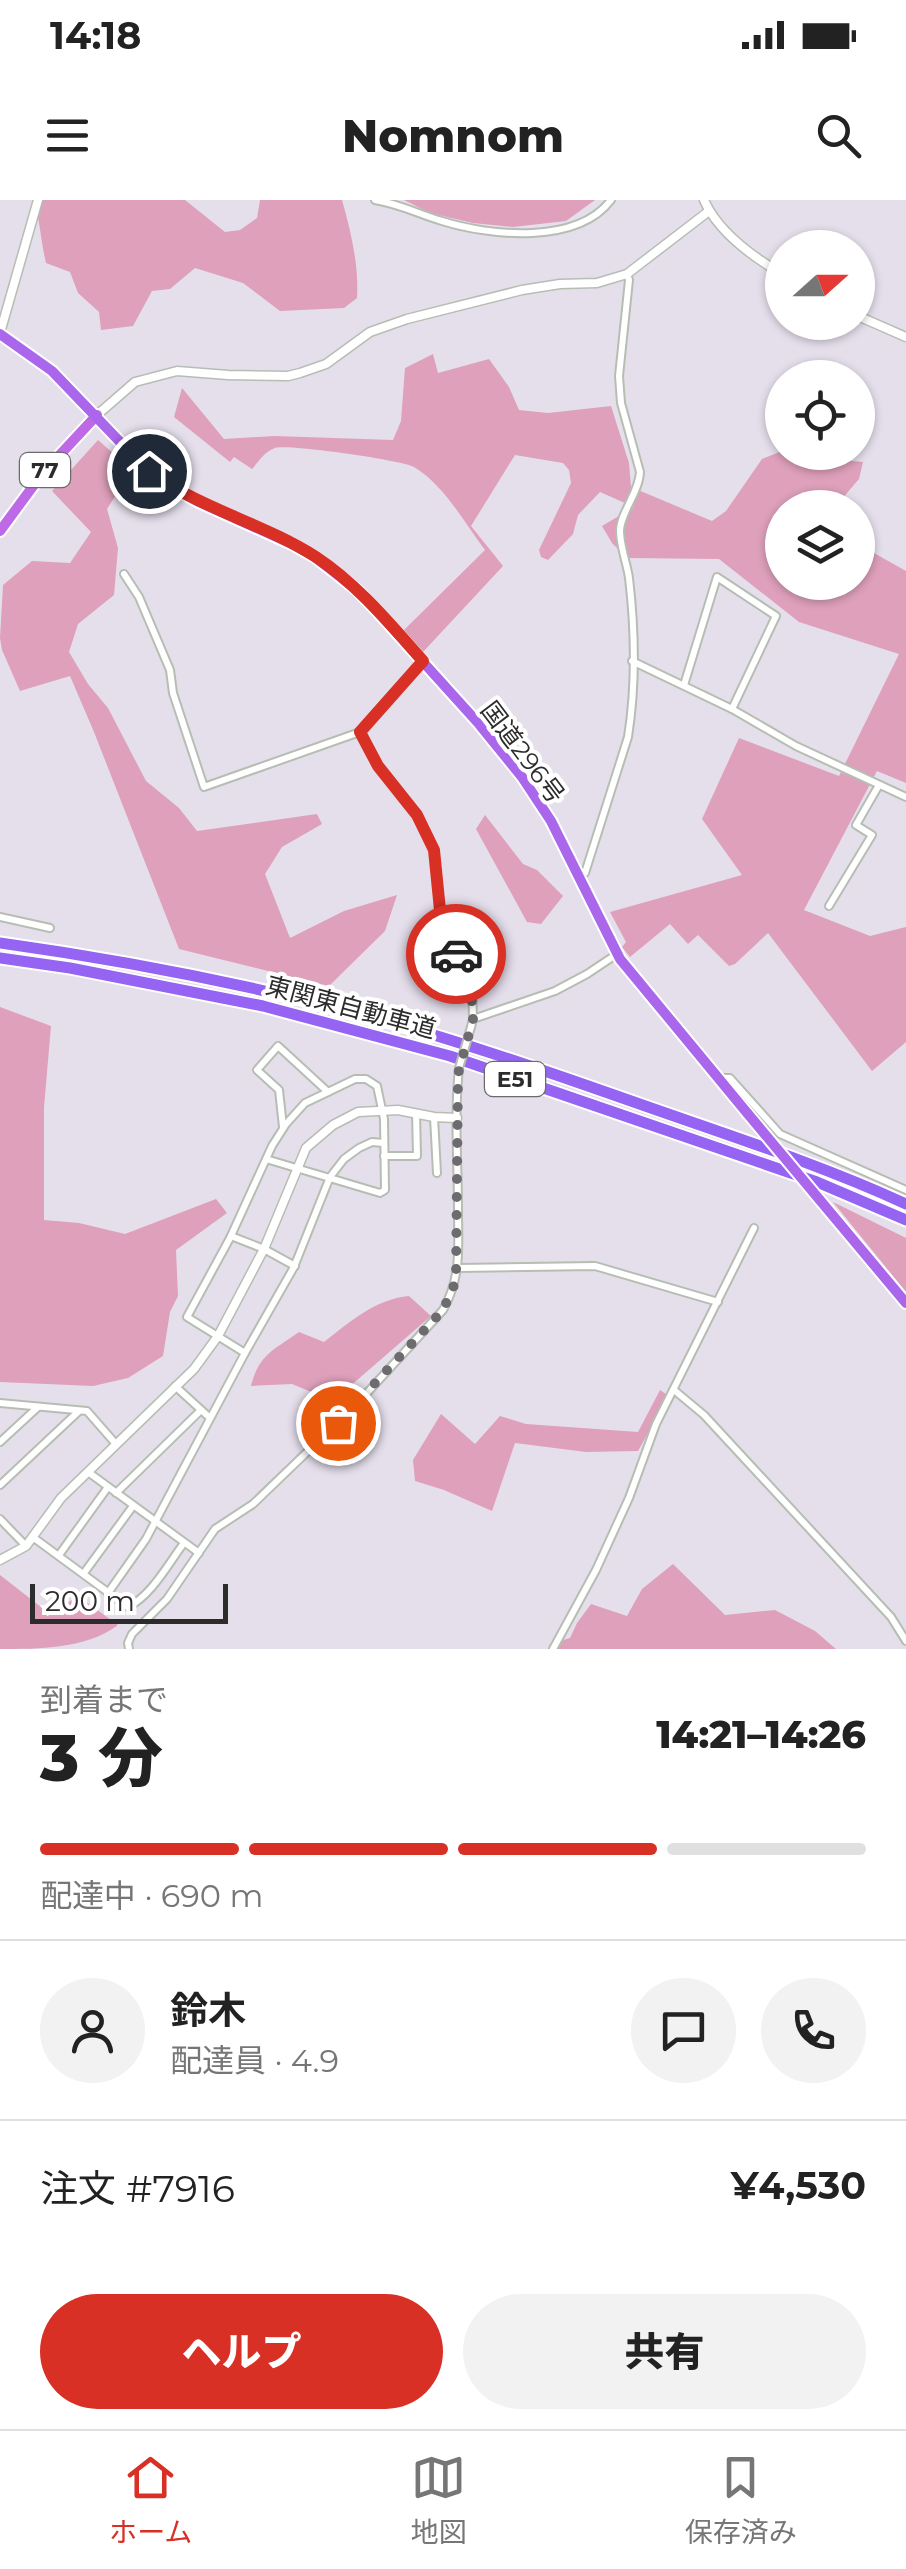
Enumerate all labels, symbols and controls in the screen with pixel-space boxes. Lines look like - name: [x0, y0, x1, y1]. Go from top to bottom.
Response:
- text: 14:18: [50, 12, 141, 59]
- icon: menu: [40, 108, 95, 163]
- text: Nomnom: [342, 108, 564, 163]
- icon: search: [811, 108, 866, 163]
- north arrow: [765, 230, 875, 340]
- map controls: [765, 230, 875, 600]
- button: locate: [765, 360, 875, 470]
- pin: [107, 429, 192, 514]
- icon: home: [122, 444, 177, 499]
- road number: 77: [20, 453, 70, 487]
- button: layers: [765, 490, 875, 600]
- street label: 国道296号: [475, 695, 571, 809]
- courier: [406, 904, 506, 1004]
- icon: car: [429, 927, 484, 982]
- street label: 東関東自動車道: [263, 970, 439, 1044]
- road number: E51: [485, 1062, 545, 1096]
- pin: [296, 1381, 381, 1466]
- icon: bag: [311, 1396, 366, 1451]
- scale bar: [30, 1579, 228, 1623]
- text: 200 m: [45, 1584, 135, 1618]
- text: 到着まで: [40, 1680, 168, 1719]
- text: 14:21–14:26: [656, 1711, 866, 1758]
- text: 3 分: [40, 1718, 163, 1797]
- text: 配達中 · 690 m: [40, 1876, 263, 1915]
- button: person: [40, 1978, 145, 2083]
- button: chat: [631, 1978, 736, 2083]
- button: phone: [761, 1978, 866, 2083]
- text: 鈴木: [170, 1987, 246, 2034]
- text: 配達員 · 4.9: [170, 2041, 339, 2080]
- text: ¥4,530: [731, 2162, 866, 2209]
- text: 注文 #7916: [40, 2165, 235, 2212]
- button: ヘルプ: [40, 2294, 443, 2409]
- button: 共有: [463, 2294, 866, 2409]
- tab: ホーム: [109, 2450, 192, 2550]
- tab: 地図: [411, 2450, 467, 2550]
- tab: 保存済み: [685, 2450, 797, 2550]

